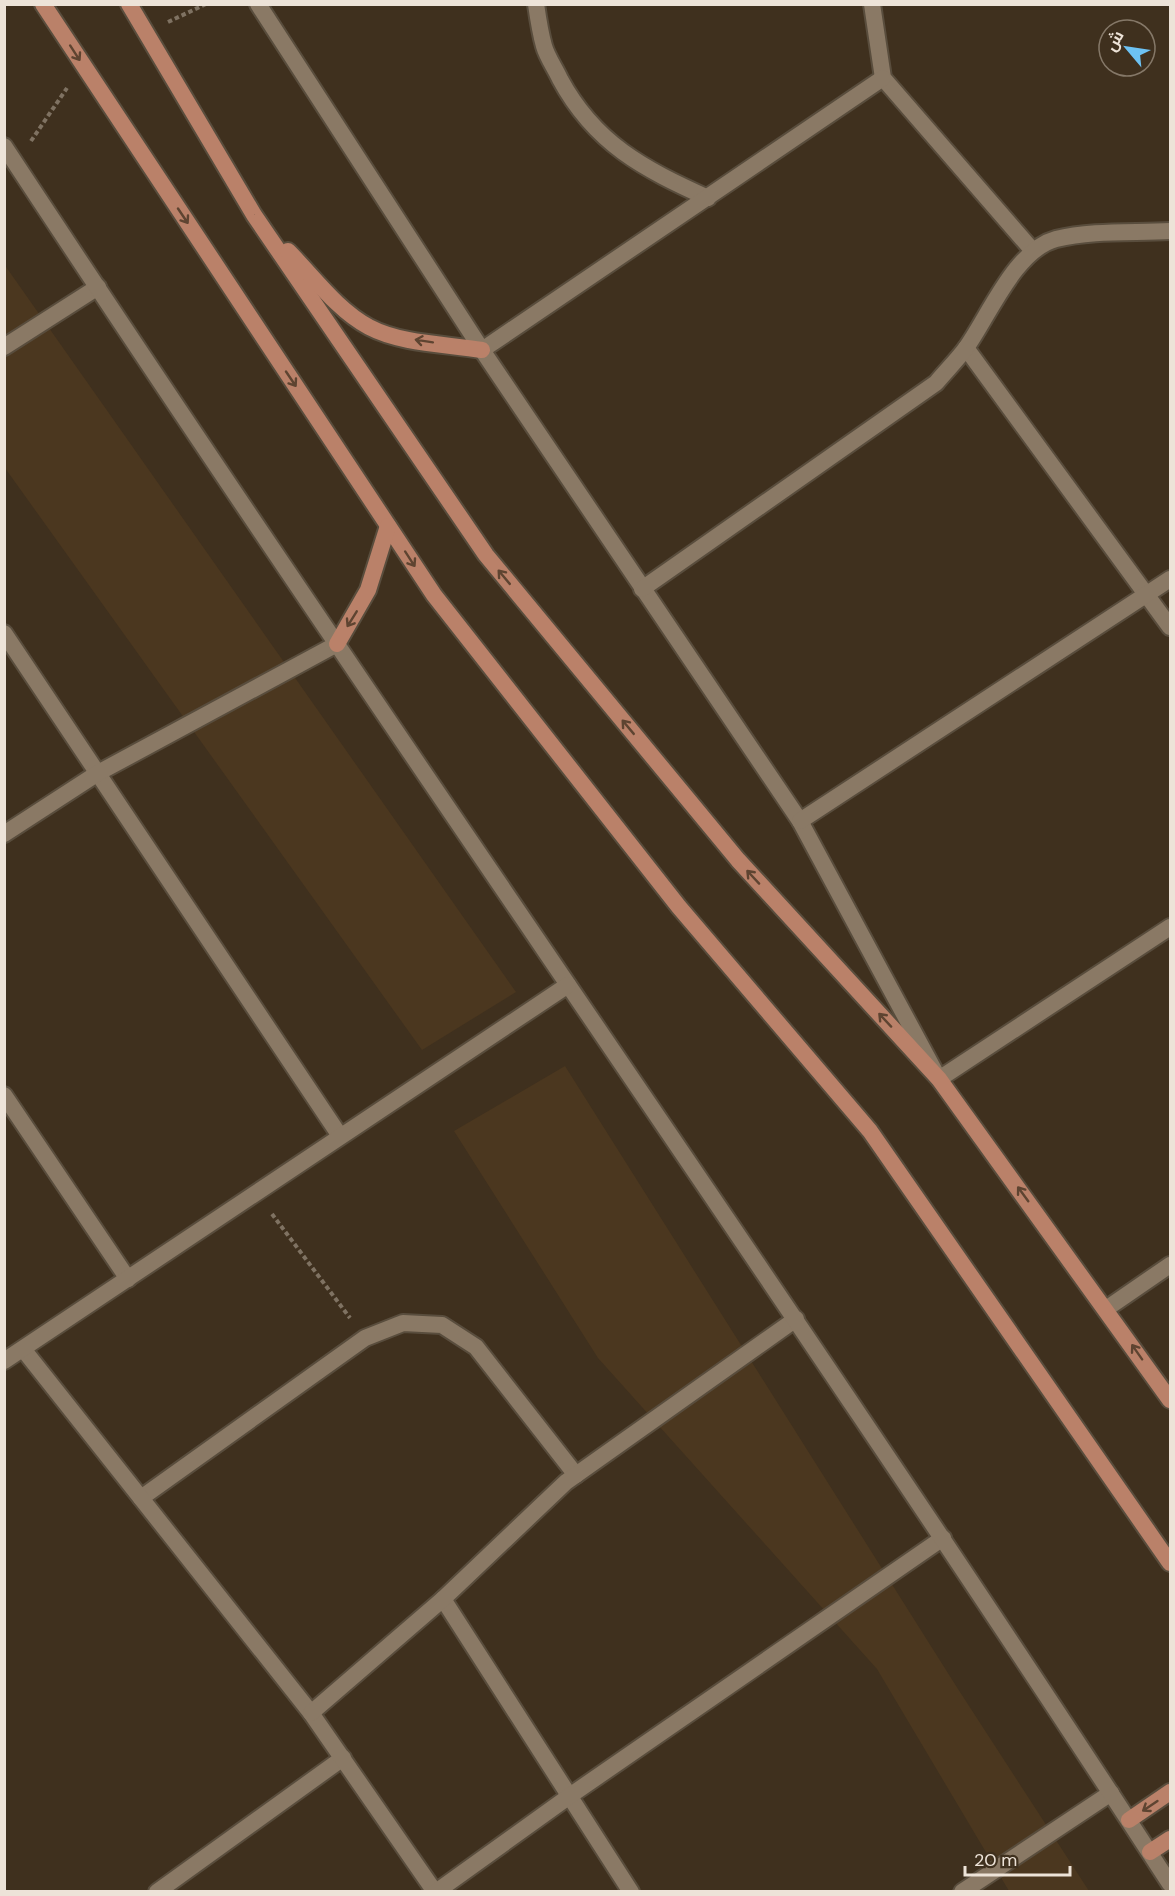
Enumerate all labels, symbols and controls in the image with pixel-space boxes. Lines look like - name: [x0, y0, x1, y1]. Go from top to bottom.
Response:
- north arrow: [1097, 18, 1157, 78]
- text: ش: [1100, 27, 1128, 55]
- one-way arrow: [69, 45, 82, 62]
- one-way arrow: [177, 207, 189, 224]
- one-way arrow: [414, 335, 434, 346]
- one-way arrow: [284, 370, 297, 387]
- one-way arrow: [404, 550, 416, 566]
- one-way arrow: [497, 570, 511, 585]
- one-way arrow: [346, 610, 358, 627]
- one-way arrow: [622, 720, 635, 736]
- one-way arrow: [746, 870, 760, 885]
- one-way arrow: [878, 1013, 892, 1028]
- one-way arrow: [1017, 1186, 1029, 1202]
- one-way arrow: [1131, 1344, 1143, 1361]
- one-way arrow: [1142, 1800, 1158, 1812]
- scale bar: [965, 1839, 1070, 1877]
- text: 20 m: [974, 1848, 1017, 1872]

